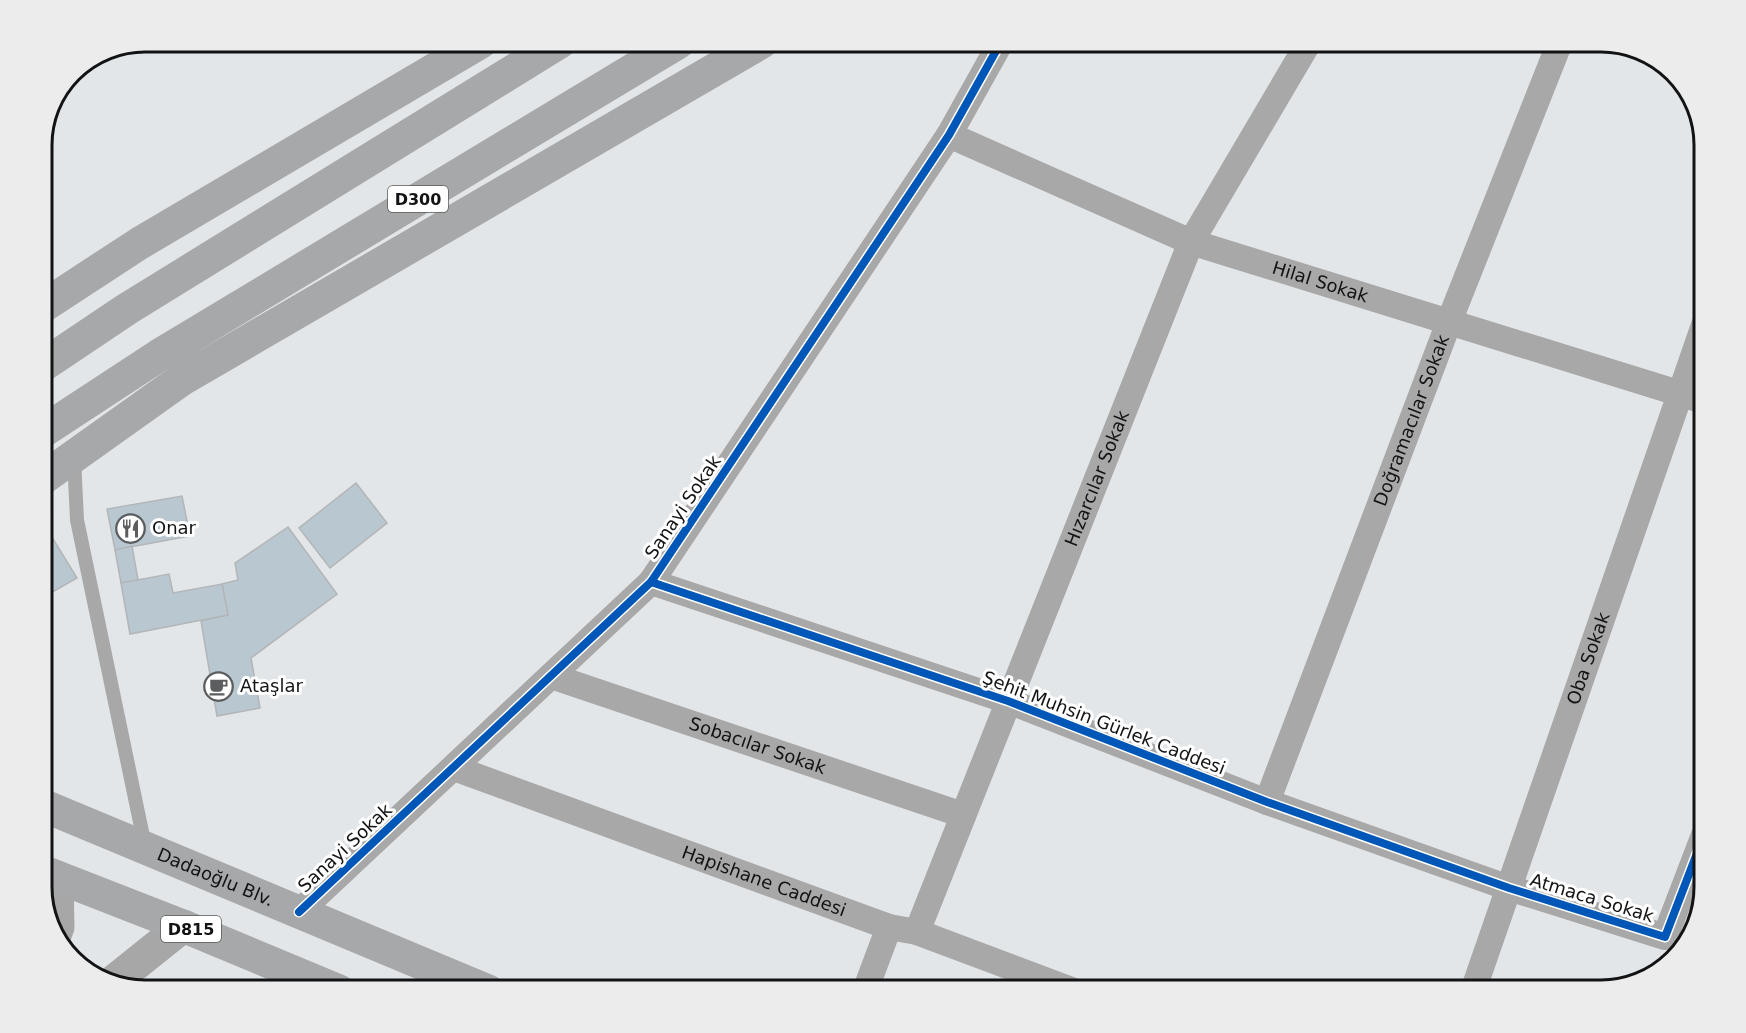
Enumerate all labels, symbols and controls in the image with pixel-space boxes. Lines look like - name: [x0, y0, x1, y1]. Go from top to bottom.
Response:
- road number: D300: [388, 186, 448, 212]
- street label: Hilal Sokak: [1270, 257, 1372, 307]
- street label: Doğramacılar Sokak: [1369, 331, 1453, 509]
- street label: Hızarcılar Sokak: [1060, 407, 1133, 549]
- street label: Sanayi Sokak: [640, 451, 725, 562]
- restaurant icon: Onar: [115, 512, 147, 544]
- place label: Onar: [152, 517, 197, 538]
- street label: Oba Sokak: [1562, 609, 1614, 707]
- street label: Şehit Muhsin Gürlek Caddesi: [980, 666, 1229, 779]
- cafe icon: Ataşlar: [203, 670, 235, 702]
- place label: Ataşlar: [240, 675, 303, 696]
- street label: Sobacılar Sokak: [687, 712, 829, 778]
- street label: Sanayi Sokak: [294, 799, 396, 896]
- street label: Hapishane Caddesi: [679, 841, 849, 920]
- street label: Dadaoğlu Blv.: [154, 843, 277, 911]
- street label: Atmaca Sokak: [1528, 869, 1657, 926]
- road number: D815: [161, 916, 221, 942]

